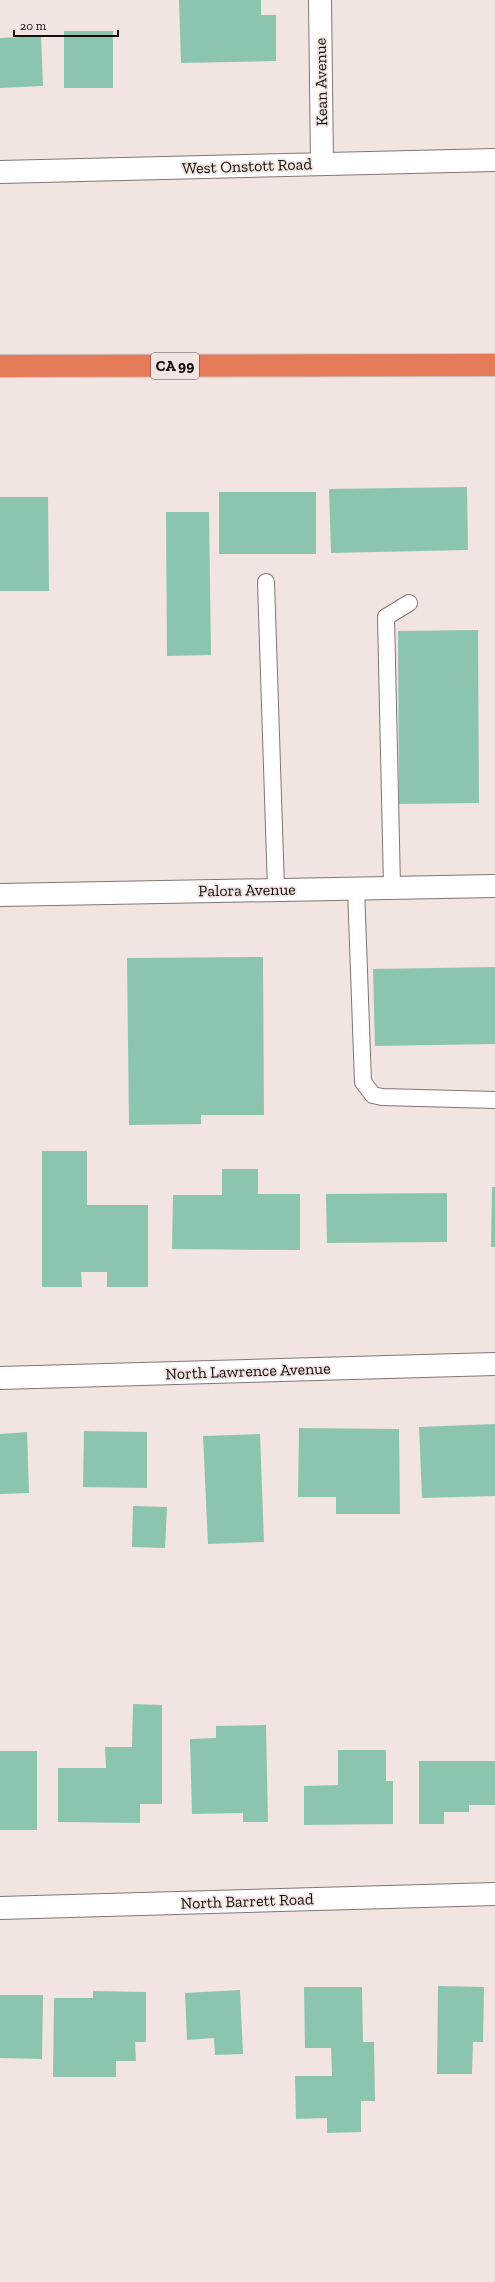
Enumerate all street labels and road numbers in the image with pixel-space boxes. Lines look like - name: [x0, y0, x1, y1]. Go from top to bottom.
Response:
- street label: Kean Avenue: [311, 38, 331, 126]
- street label: West Onstott Road: [182, 154, 313, 178]
- road number: CA 99: [151, 353, 199, 379]
- street label: Palora Avenue: [198, 880, 296, 900]
- street label: North Lawrence Avenue: [165, 1359, 331, 1383]
- street label: North Barrett Road: [180, 1889, 314, 1913]

